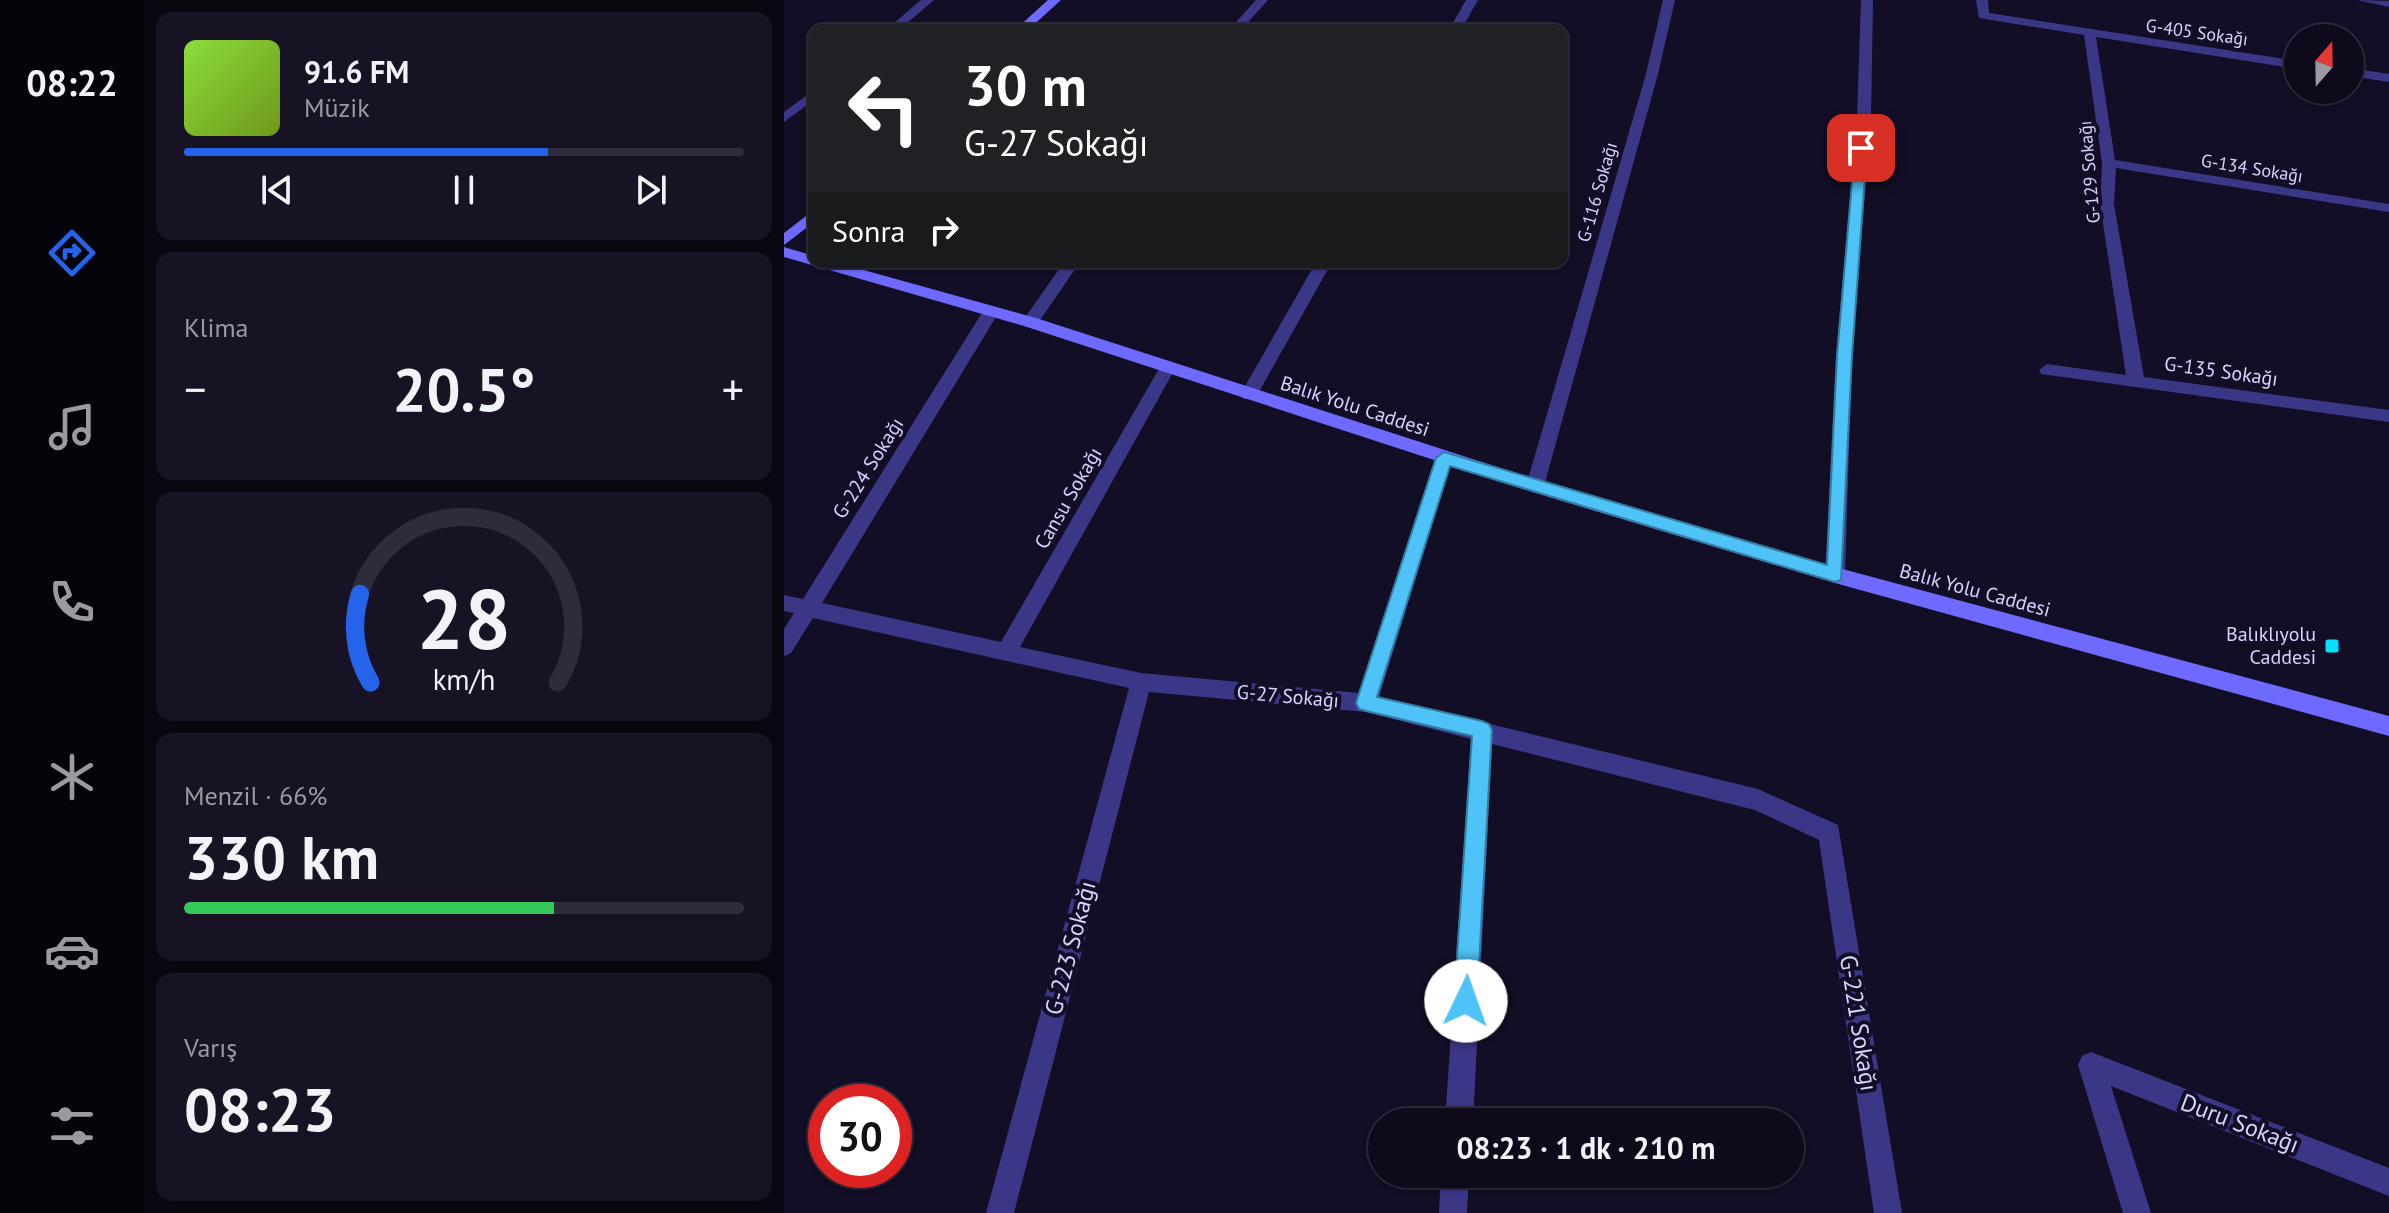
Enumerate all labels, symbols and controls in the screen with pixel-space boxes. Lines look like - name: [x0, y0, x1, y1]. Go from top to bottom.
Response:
- street label: G-405 Sokağı: [2144, 13, 2250, 51]
- north arrow: [2284, 24, 2364, 104]
- map controls: [2284, 24, 2364, 104]
- text: 30 m: [964, 49, 1087, 121]
- text: 91.6 FM: [304, 52, 409, 91]
- icon: left: [832, 56, 936, 160]
- text: 08:22: [26, 59, 118, 106]
- text: Müzik: [304, 91, 370, 124]
- pin: [1827, 114, 1895, 182]
- text: G-27 Sokağı: [964, 119, 1148, 166]
- street label: G-129 Sokağı: [2073, 120, 2105, 224]
- icon: arrive: [1839, 126, 1883, 170]
- street label: G-116 Sokağı: [1572, 139, 1622, 245]
- street label: G-134 Sokağı: [2199, 149, 2305, 187]
- icon: previous: [255, 168, 299, 212]
- icon: pause: [442, 168, 486, 212]
- icon: next: [629, 168, 673, 212]
- icon: right: [922, 208, 966, 252]
- text: Sonra: [832, 211, 906, 250]
- icon: directions: [44, 225, 100, 281]
- text: Klima: [184, 311, 248, 344]
- text: 20.5°: [392, 350, 536, 428]
- street label: G-135 Sokağı: [2163, 350, 2279, 392]
- text: −: [184, 360, 206, 417]
- text: +: [722, 360, 744, 417]
- street label: Balık Yolu Caddesi: [1277, 370, 1433, 442]
- icon: music: [44, 399, 100, 455]
- street label: G-224 Sokağı: [827, 413, 909, 523]
- street label: Cansu Sokağı: [1028, 442, 1108, 554]
- street label: Balık Yolu Caddesi: [1897, 557, 2053, 623]
- text: 28: [417, 563, 511, 671]
- icon: phone: [44, 574, 100, 630]
- place label: Balıklıyolu Caddesi: [2226, 621, 2316, 670]
- marker: Balıklıyolu Caddesi: [2323, 637, 2341, 655]
- text: km/h: [433, 661, 495, 698]
- street label: G-27 Sokağı: [1236, 679, 1340, 713]
- icon: climate: [44, 749, 100, 805]
- text: Menzil · 66%: [184, 779, 327, 812]
- text: 330 km: [184, 818, 379, 896]
- street label: G-223 Sokağı: [1037, 878, 1103, 1018]
- icon: car: [44, 923, 100, 979]
- street label: G-221 Sokağı: [1833, 953, 1885, 1093]
- position arrow: [1424, 959, 1508, 1043]
- text: Varış: [184, 1031, 237, 1064]
- text: 08:23: [184, 1070, 336, 1148]
- speed limit sign: 30: [808, 1084, 912, 1188]
- street label: Duru Sokağı: [2176, 1086, 2304, 1160]
- icon: filters: [44, 1098, 100, 1154]
- text: 08:23 · 1 dk · 210 m: [1456, 1128, 1716, 1167]

